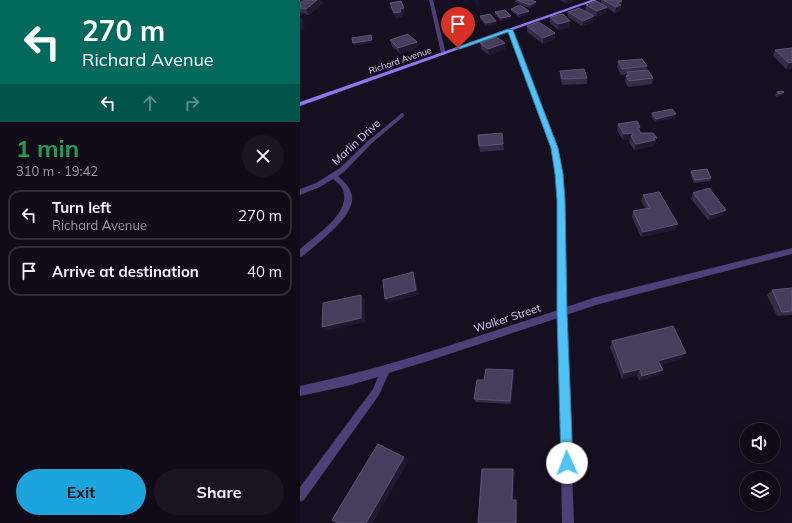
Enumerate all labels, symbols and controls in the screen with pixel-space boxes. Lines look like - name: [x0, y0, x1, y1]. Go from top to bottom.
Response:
- pin: [441, 7.0, 475, 48]
- text: 270 m: [82, 13, 165, 48]
- icon: arrive: [447, 13, 469, 35]
- icon: left: [16, 16, 68, 68]
- street label: Richard Avenue: [367, 44, 433, 76]
- text: Richard Avenue: [82, 48, 214, 71]
- icon: left: [97, 92, 119, 114]
- icon: ahead: [139, 92, 161, 114]
- icon: right: [181, 92, 203, 114]
- street label: Marlin Drive: [329, 116, 383, 168]
- text: 1 min: [16, 133, 79, 163]
- button: close: [242, 135, 284, 177]
- text: 310 m · 19:42: [16, 163, 98, 179]
- text: Turn left: [52, 198, 111, 217]
- icon: left: [18, 204, 40, 226]
- text: 270 m: [238, 206, 282, 225]
- text: Richard Avenue: [52, 217, 147, 233]
- icon: arrive: [18, 260, 40, 282]
- text: Arrive at destination: [52, 262, 199, 281]
- text: 40 m: [247, 262, 282, 281]
- street label: Walker Street: [472, 301, 542, 335]
- map controls: [740, 423, 780, 511]
- button: sound: [740, 423, 780, 463]
- position arrow: [546, 442, 588, 484]
- button: Exit: [16, 469, 146, 515]
- button: Share: [154, 469, 284, 515]
- button: layers: [740, 471, 780, 511]

